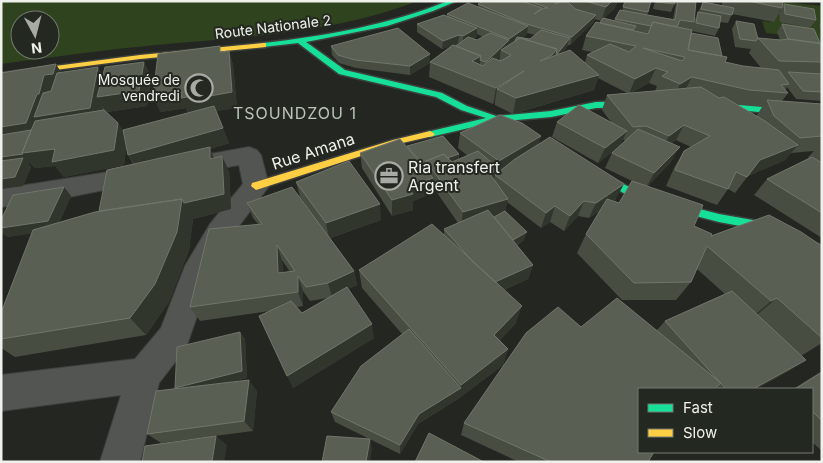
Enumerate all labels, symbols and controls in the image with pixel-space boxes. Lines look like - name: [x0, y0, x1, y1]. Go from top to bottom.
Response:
- north arrow: [10, 10, 60, 60]
- street label: Route Nationale 2: [214, 11, 332, 42]
- text: N: [30, 39, 43, 57]
- place label: Mosquée de vendredi: [98, 71, 180, 104]
- mosque icon: Mosquée de vendredi: [184, 73, 214, 103]
- district label: TSOUNDZOU 1: [233, 103, 357, 123]
- street label: Rue Amana: [269, 128, 357, 174]
- place label: Ria transfert Argent: [408, 157, 500, 195]
- office icon: Ria transfert Argent: [374, 161, 404, 191]
- legend: [638, 388, 813, 453]
- text: Fast: [683, 398, 713, 417]
- text: Slow: [683, 423, 717, 442]

